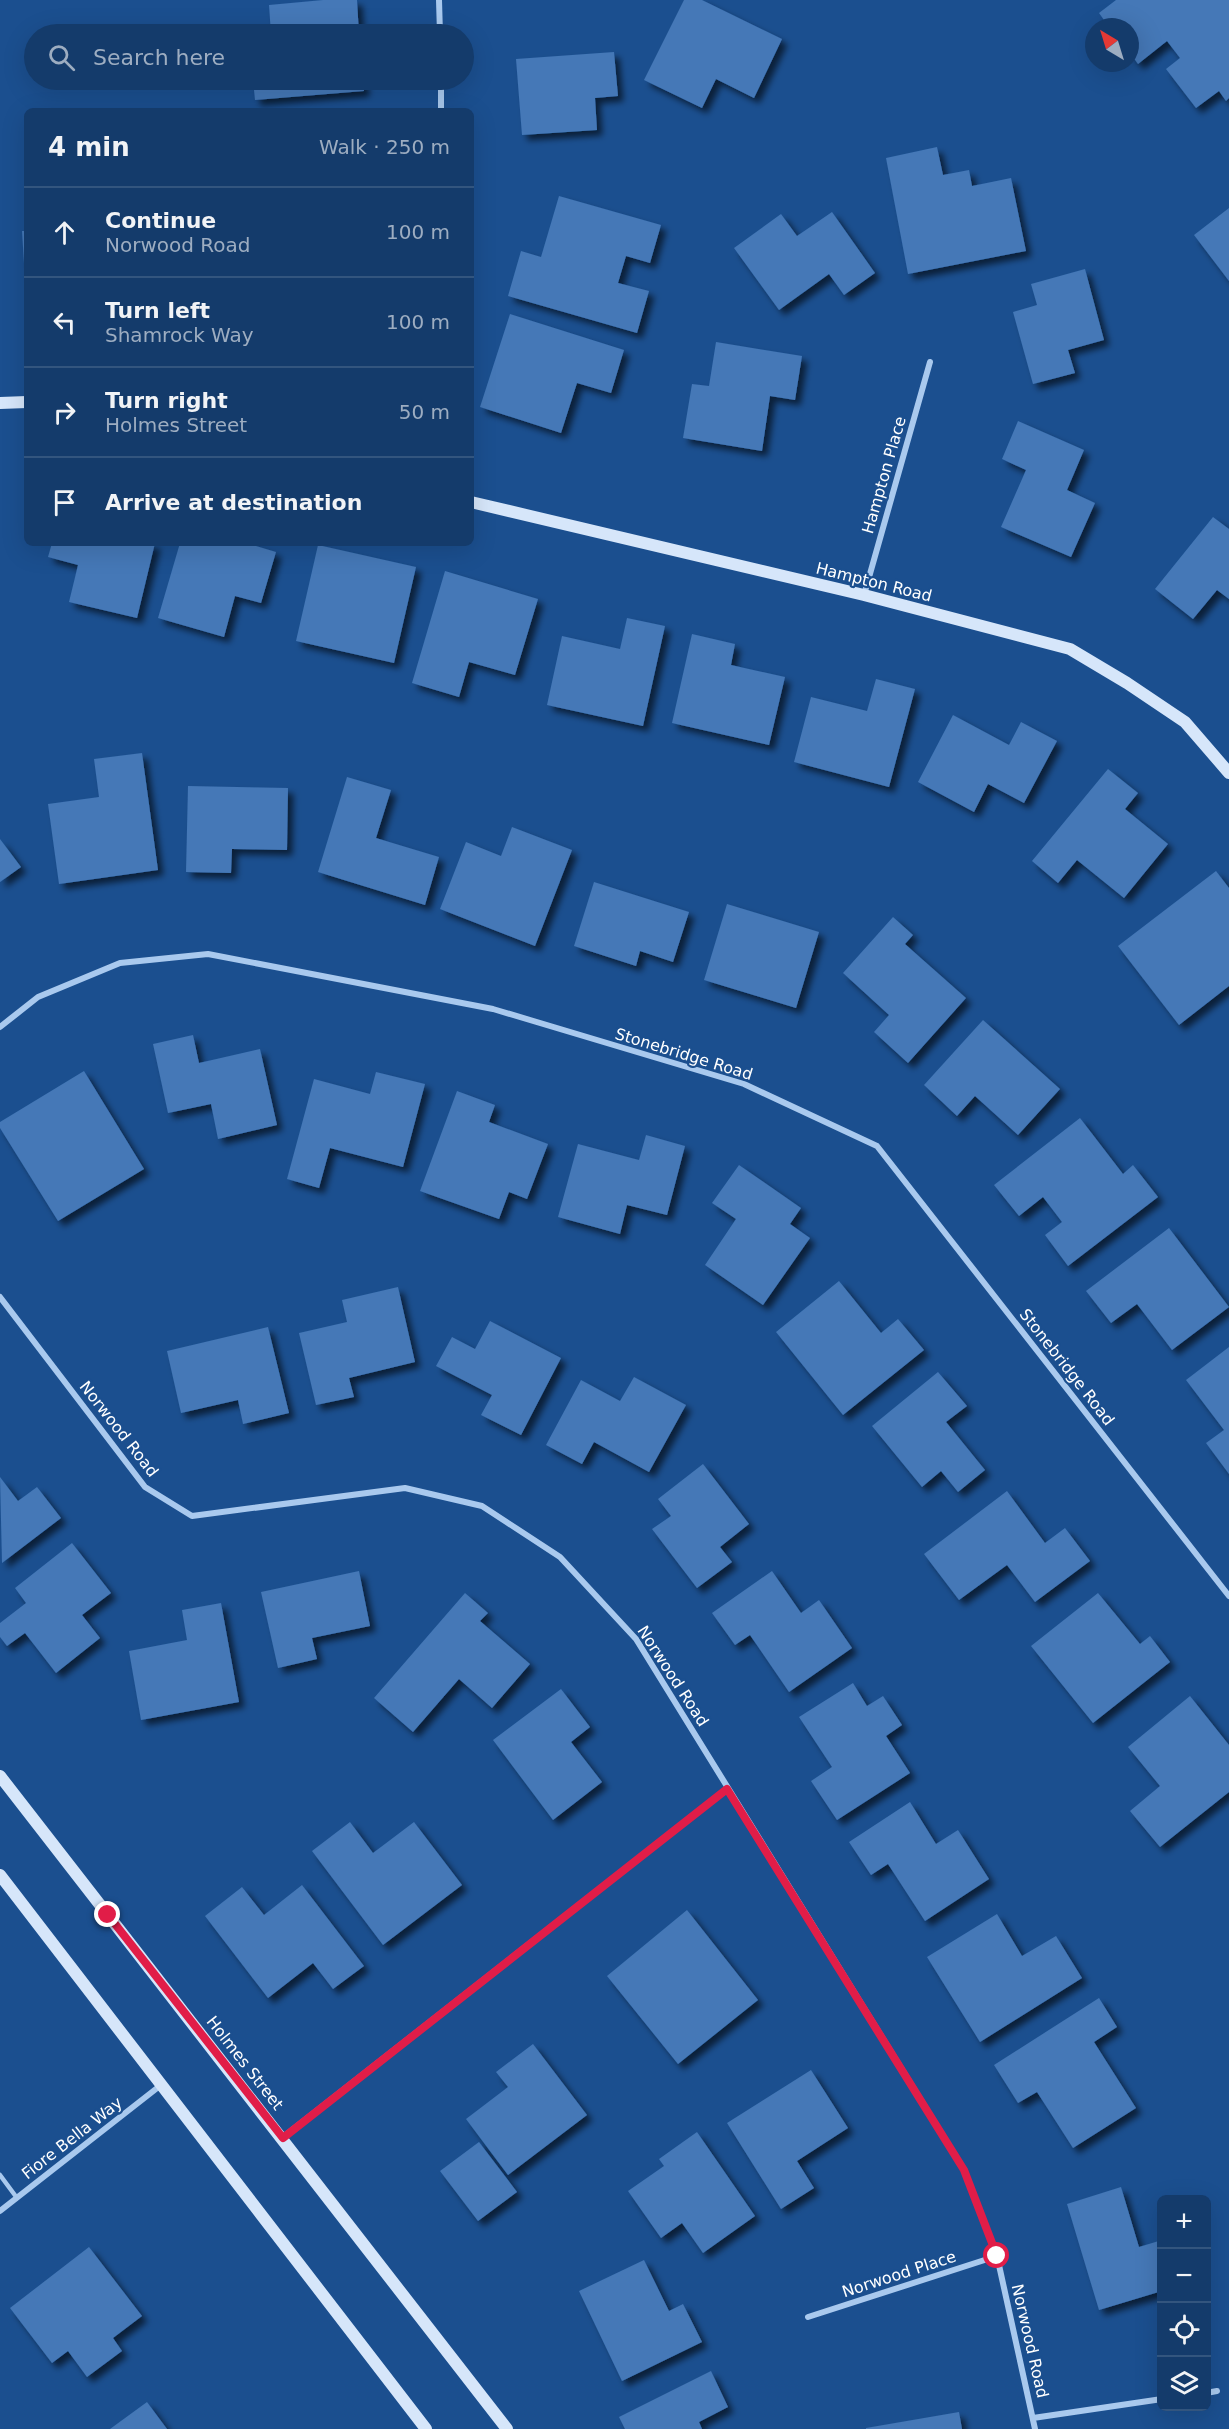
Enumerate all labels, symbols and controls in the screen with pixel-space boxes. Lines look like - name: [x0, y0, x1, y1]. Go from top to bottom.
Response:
- north arrow: [1085, 18, 1139, 72]
- search box: [24, 24, 474, 90]
- icon: search: [45, 41, 78, 74]
- text: Search here: [93, 45, 225, 70]
- text: 4 min: [48, 132, 130, 162]
- text: Walk · 250 m: [319, 135, 450, 159]
- text: Continue: [105, 208, 216, 233]
- icon: ahead: [48, 216, 81, 249]
- text: 100 m: [386, 220, 450, 244]
- text: Norwood Road: [105, 233, 251, 257]
- text: Turn left: [105, 298, 210, 323]
- icon: left: [48, 306, 81, 339]
- text: 100 m: [386, 310, 450, 334]
- text: Shamrock Way: [105, 323, 254, 347]
- text: Turn right: [105, 388, 228, 413]
- icon: right: [48, 396, 81, 429]
- text: 50 m: [399, 400, 450, 424]
- text: Holmes Street: [105, 413, 247, 437]
- street label: Hampton Place: [858, 414, 910, 536]
- icon: arrive: [48, 486, 81, 519]
- text: Arrive at destination: [105, 490, 362, 515]
- street label: Hampton Road: [814, 558, 934, 606]
- street label: Stonebridge Road: [613, 1024, 755, 1084]
- street label: Stonebridge Road: [1016, 1305, 1118, 1429]
- street label: Norwood Road: [76, 1377, 162, 1481]
- street label: Norwood Road: [633, 1622, 713, 1730]
- route end: [94, 1901, 120, 1927]
- street label: Holmes Street: [203, 2012, 287, 2114]
- street label: Fiore Bella Way: [18, 2093, 126, 2183]
- map controls: [1157, 2195, 1211, 2411]
- button: +: [1157, 2195, 1211, 2249]
- route start: [983, 2242, 1009, 2268]
- street label: Norwood Place: [840, 2247, 958, 2301]
- button: −: [1157, 2249, 1211, 2303]
- street label: Norwood Road: [1008, 2282, 1052, 2400]
- button: locate: [1157, 2303, 1211, 2357]
- button: layers: [1157, 2357, 1211, 2411]

